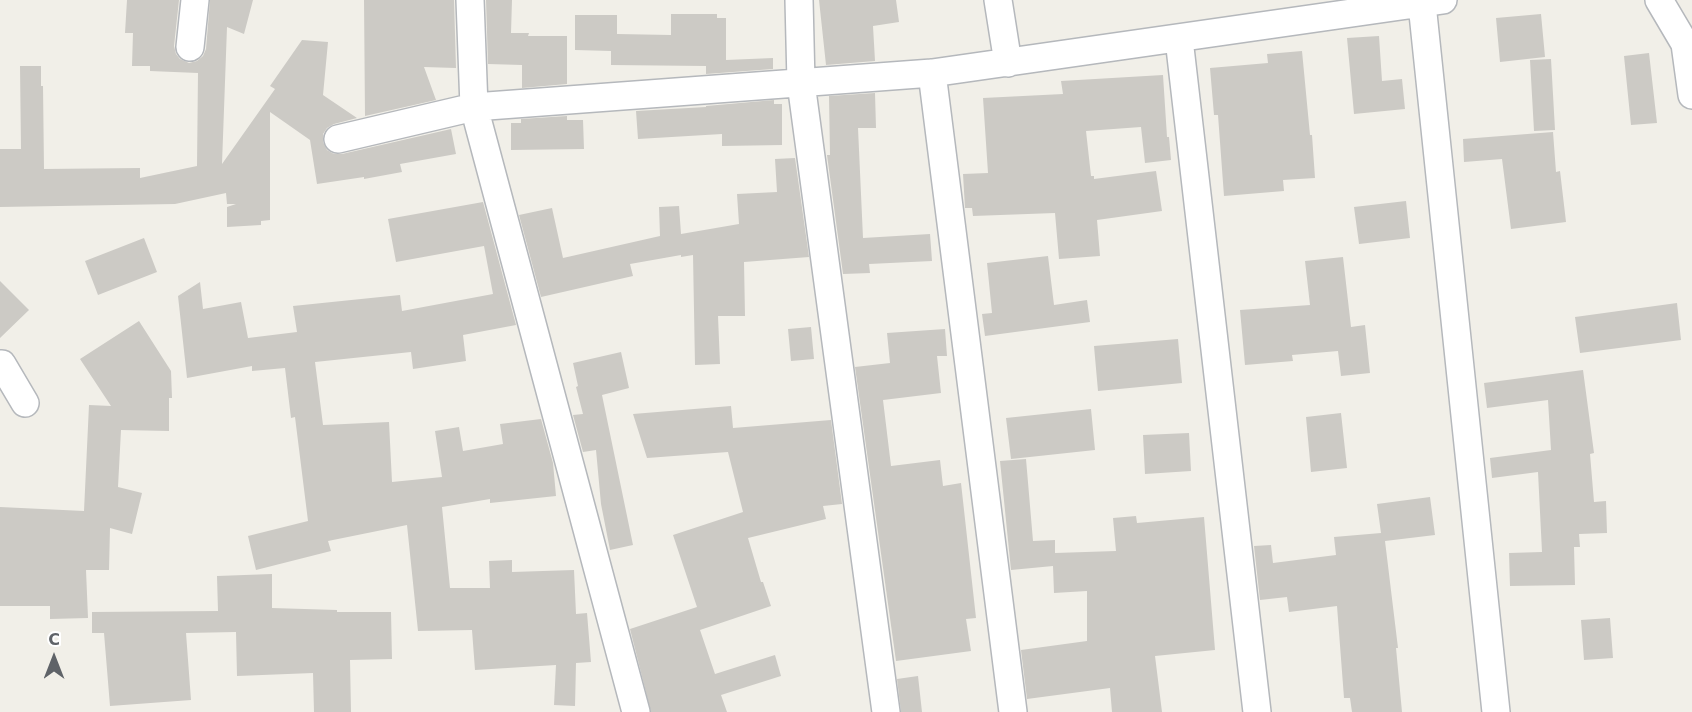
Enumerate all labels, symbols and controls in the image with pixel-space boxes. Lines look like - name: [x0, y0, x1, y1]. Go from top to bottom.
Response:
- north arrow: [24, 628, 84, 688]
- text: С: [48, 630, 60, 649]

